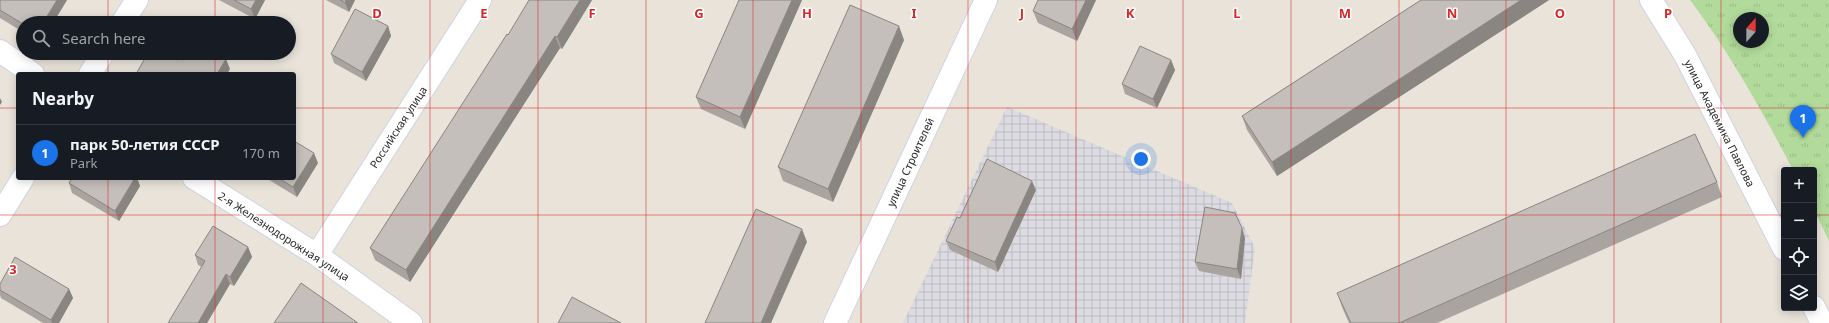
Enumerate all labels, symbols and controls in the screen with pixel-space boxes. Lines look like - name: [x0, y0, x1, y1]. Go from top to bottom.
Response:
- text: D: [372, 4, 382, 22]
- text: E: [480, 4, 488, 22]
- text: F: [588, 4, 596, 22]
- text: G: [694, 4, 704, 22]
- text: H: [802, 4, 812, 22]
- text: I: [911, 4, 917, 22]
- text: J: [1019, 4, 1024, 22]
- text: K: [1126, 4, 1135, 22]
- text: L: [1233, 4, 1241, 22]
- text: M: [1339, 4, 1351, 22]
- text: N: [1447, 4, 1457, 22]
- text: O: [1555, 4, 1565, 22]
- text: P: [1664, 4, 1672, 22]
- north arrow: [1733, 12, 1769, 48]
- search box: [16, 16, 296, 60]
- icon: search: [30, 27, 52, 49]
- text: Search here: [62, 28, 145, 48]
- street label: улица Академика Павлова: [1681, 57, 1759, 189]
- street label: Российская улица: [366, 83, 430, 171]
- text: Nearby: [32, 87, 94, 110]
- pin: 1: [1790, 105, 1816, 138]
- street label: улица Строителей: [883, 115, 937, 209]
- text: парк 50-летия СССР: [70, 134, 220, 154]
- text: 1: [41, 144, 49, 162]
- text: 170 m: [242, 144, 280, 162]
- your location: [1131, 149, 1151, 169]
- text: Park: [70, 154, 97, 172]
- map controls: [1781, 167, 1817, 311]
- button: +: [1781, 167, 1817, 203]
- street label: 2-я Железнодорожная улица: [215, 188, 353, 284]
- button: −: [1781, 203, 1817, 239]
- button: locate: [1781, 239, 1817, 275]
- text: 3: [9, 260, 17, 278]
- button: layers: [1781, 275, 1817, 311]

